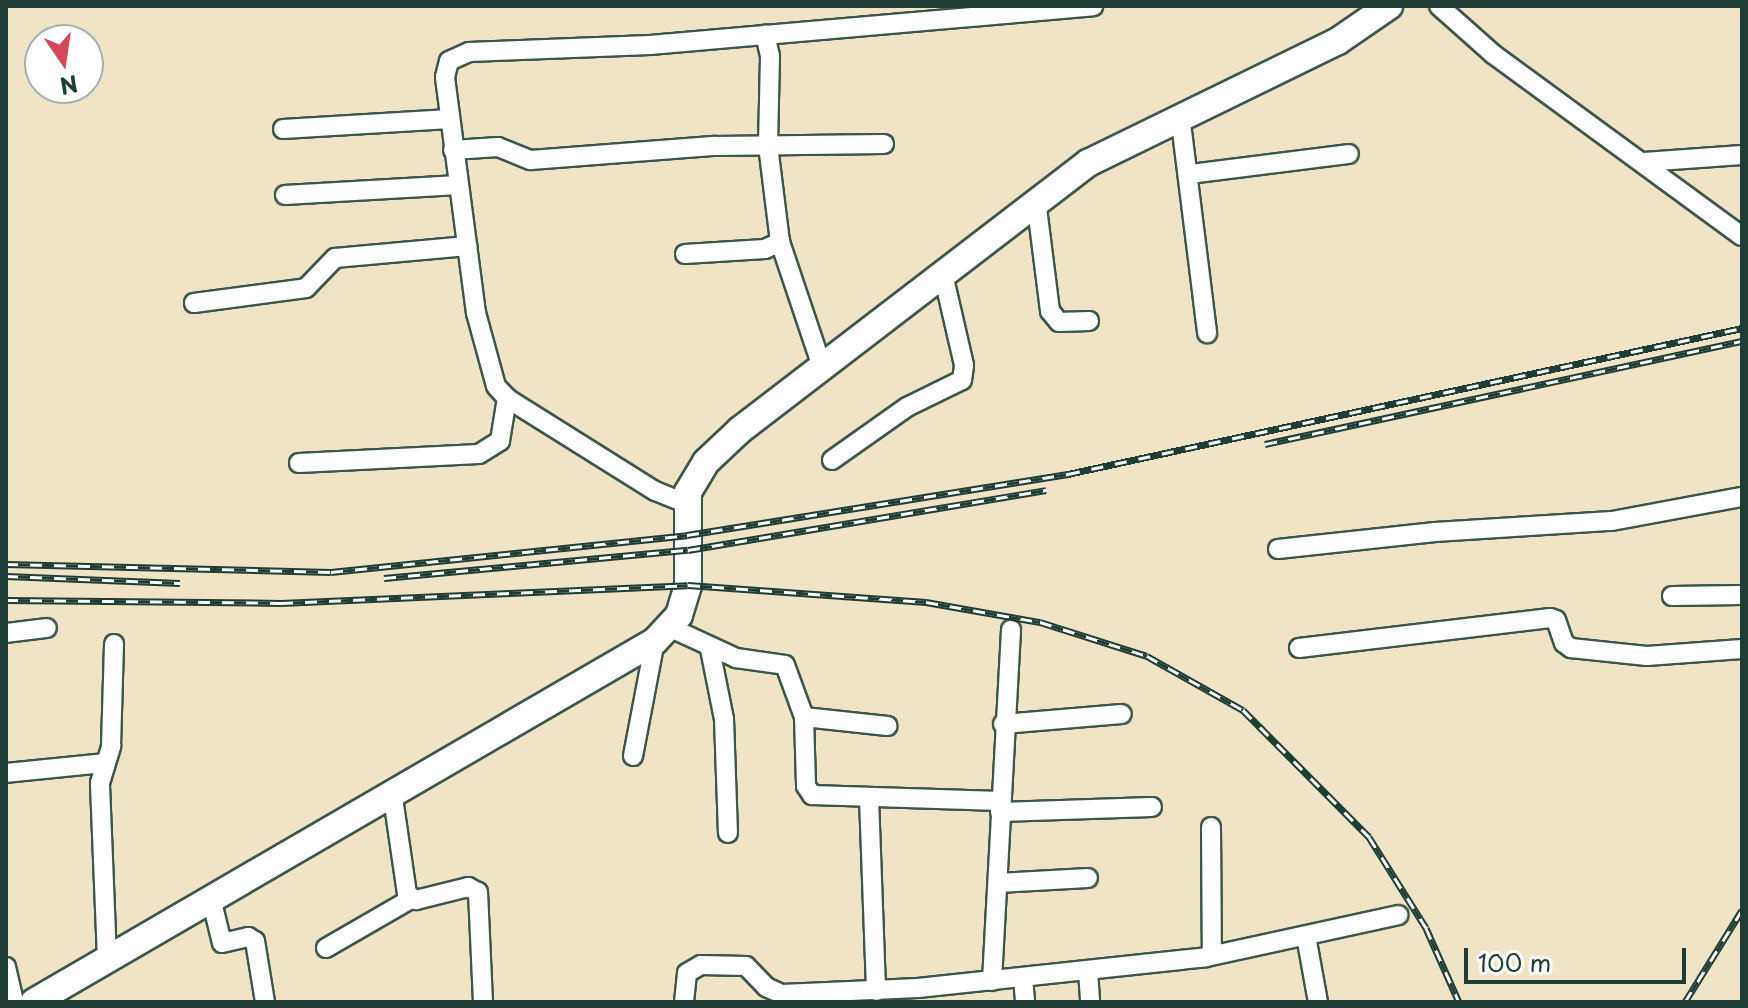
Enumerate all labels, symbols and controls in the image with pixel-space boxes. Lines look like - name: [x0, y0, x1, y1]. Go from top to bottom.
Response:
- north arrow: [24, 24, 104, 104]
- text: N: [57, 68, 81, 104]
- scale bar: [1468, 932, 1690, 982]
- text: 100 m: [1478, 944, 1551, 980]

